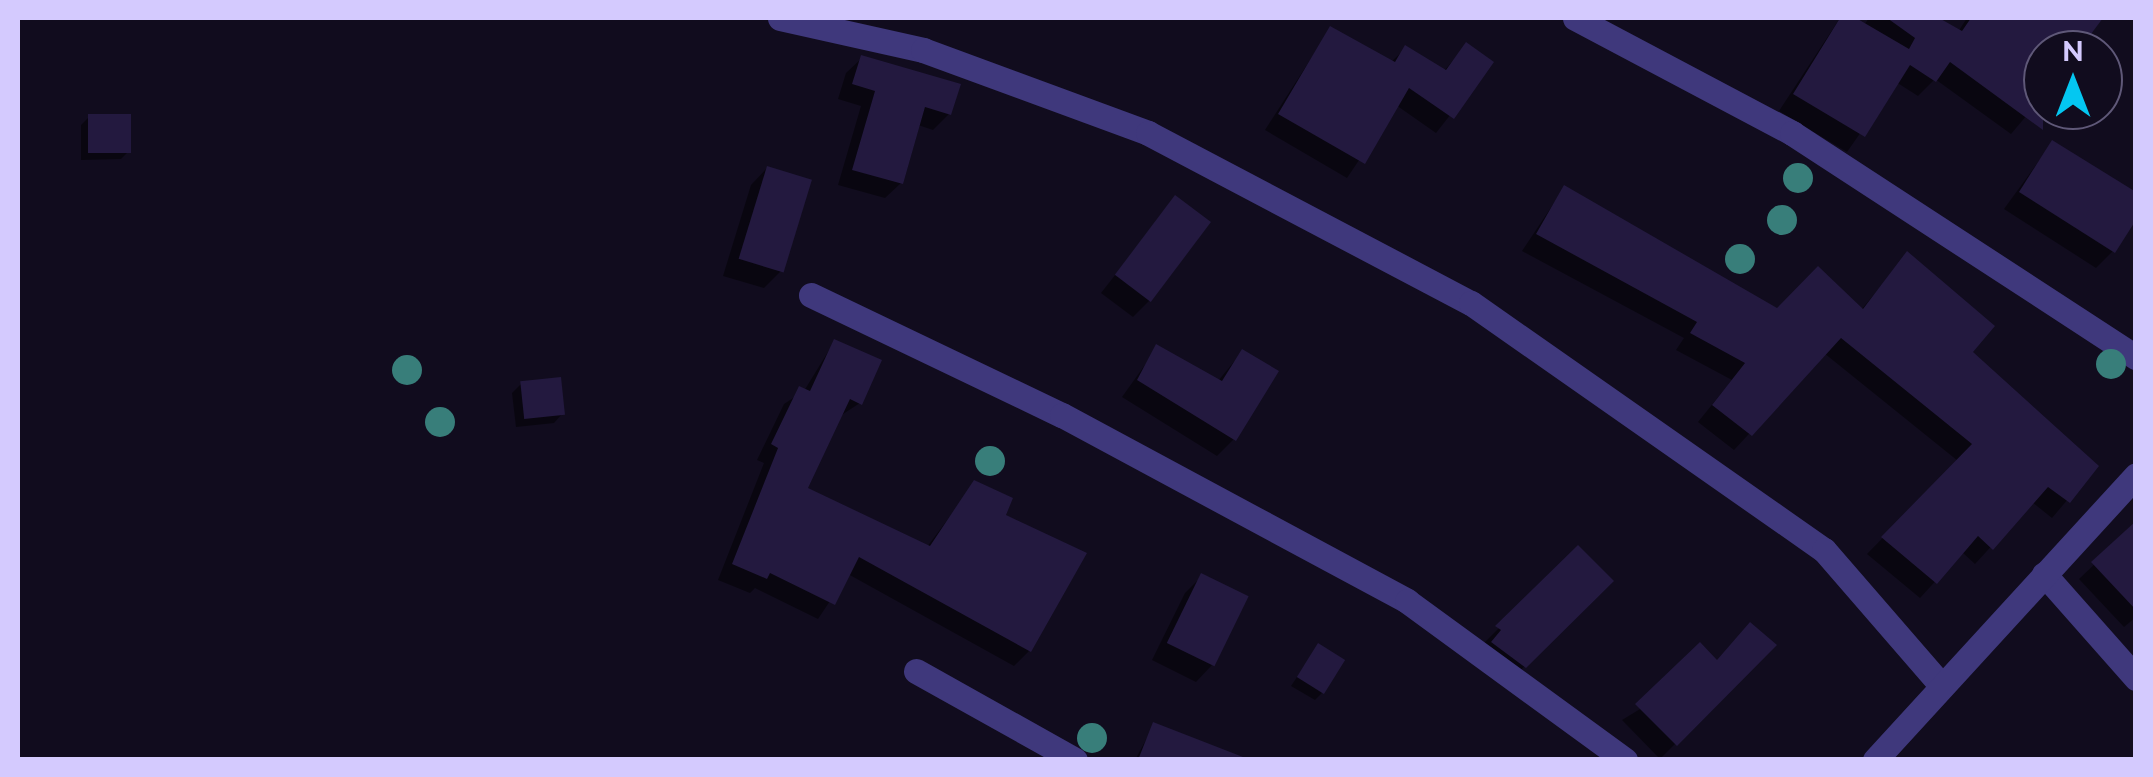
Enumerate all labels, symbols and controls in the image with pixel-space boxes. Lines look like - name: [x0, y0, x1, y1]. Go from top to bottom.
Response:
- north arrow: [2023, 30, 2123, 130]
- text: N: [2062, 35, 2084, 68]

